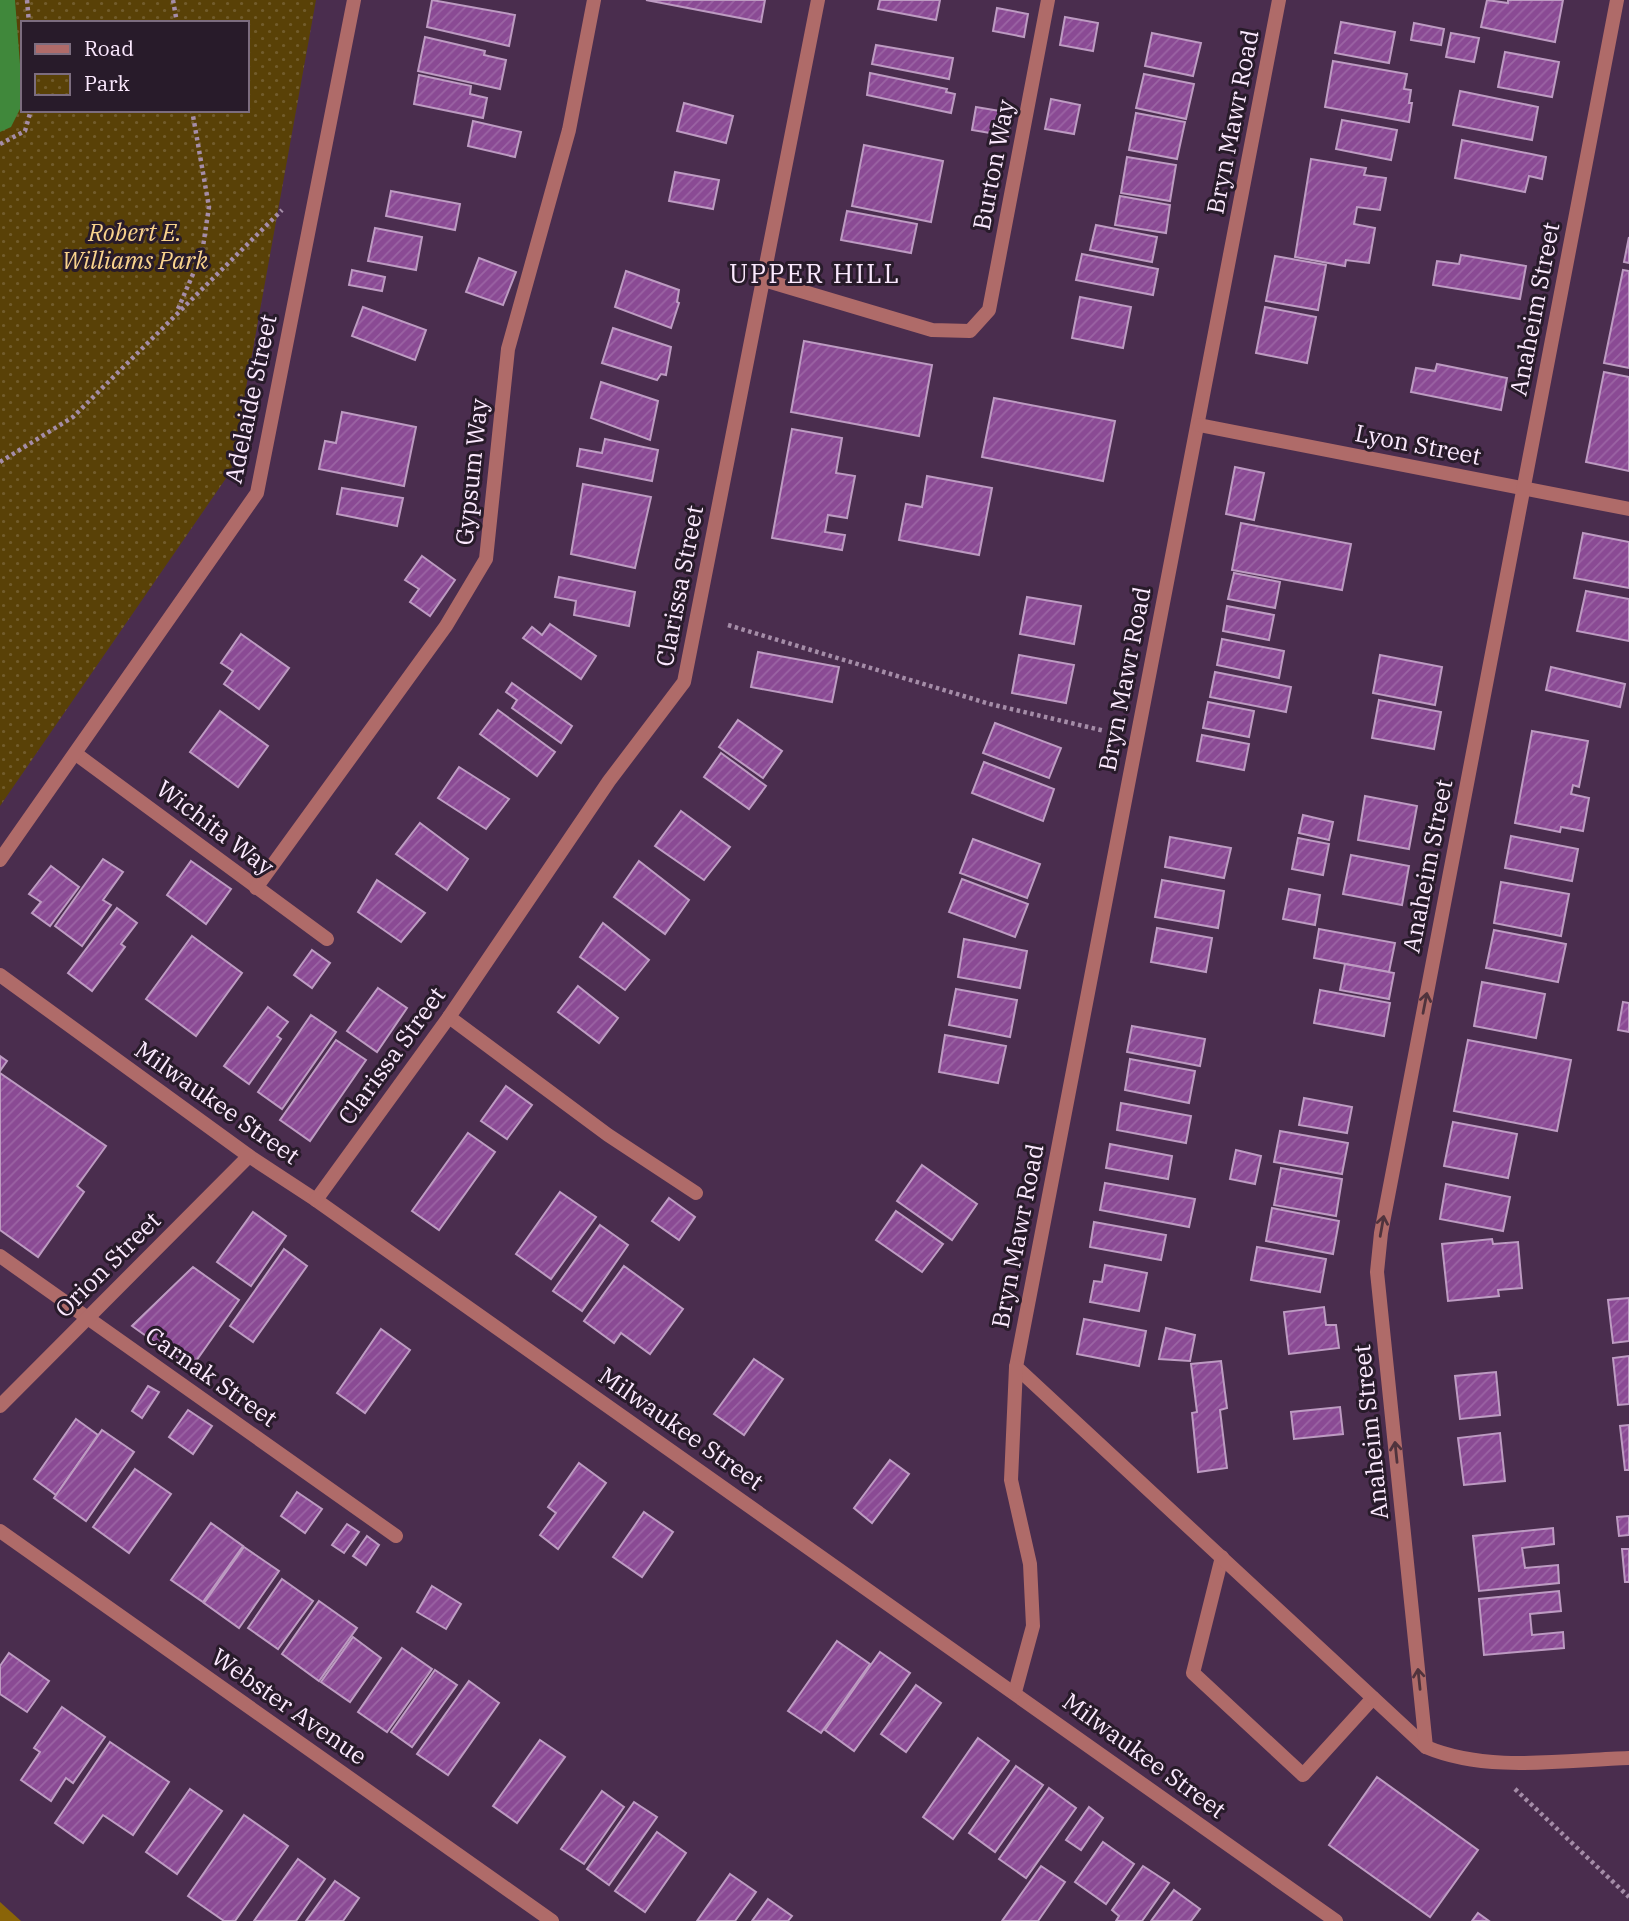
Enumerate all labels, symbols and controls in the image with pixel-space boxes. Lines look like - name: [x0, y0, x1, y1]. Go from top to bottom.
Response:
- legend: [21, 21, 248, 112]
- street label: Bryn Mawr Road: [1198, 27, 1266, 217]
- text: Road: [84, 34, 134, 62]
- text: Park: [84, 69, 131, 97]
- street label: Burton Way: [965, 97, 1021, 233]
- park label: Robert E. Williams Park: [62, 216, 209, 276]
- street label: Anaheim Street: [1502, 219, 1567, 398]
- district label: UPPER HILL: [729, 256, 901, 290]
- street label: Adelaide Street: [216, 311, 284, 486]
- street label: Gypsum Way: [447, 397, 495, 547]
- street label: Lyon Street: [1352, 416, 1484, 472]
- street label: Clarissa Street: [648, 503, 710, 669]
- street label: Bryn Mawr Road: [1090, 584, 1158, 774]
- street label: Wichita Way: [150, 772, 281, 882]
- street label: Anaheim Street: [1395, 776, 1460, 955]
- street label: Clarissa Street: [330, 980, 452, 1131]
- one-way arrow: [1419, 992, 1432, 1015]
- street label: Milwaukee Street: [129, 1033, 306, 1171]
- street label: Bryn Mawr Road: [983, 1141, 1051, 1331]
- street label: Orion Street: [47, 1204, 167, 1324]
- one-way arrow: [1376, 1215, 1389, 1238]
- street label: Carnak Street: [139, 1319, 284, 1434]
- street label: Anaheim Street: [1345, 1343, 1395, 1521]
- street label: Milwaukee Street: [593, 1359, 770, 1497]
- one-way arrow: [1389, 1442, 1402, 1464]
- street label: Webster Avenue: [206, 1641, 374, 1772]
- one-way arrow: [1412, 1668, 1425, 1690]
- street label: Milwaukee Street: [1057, 1685, 1233, 1825]

